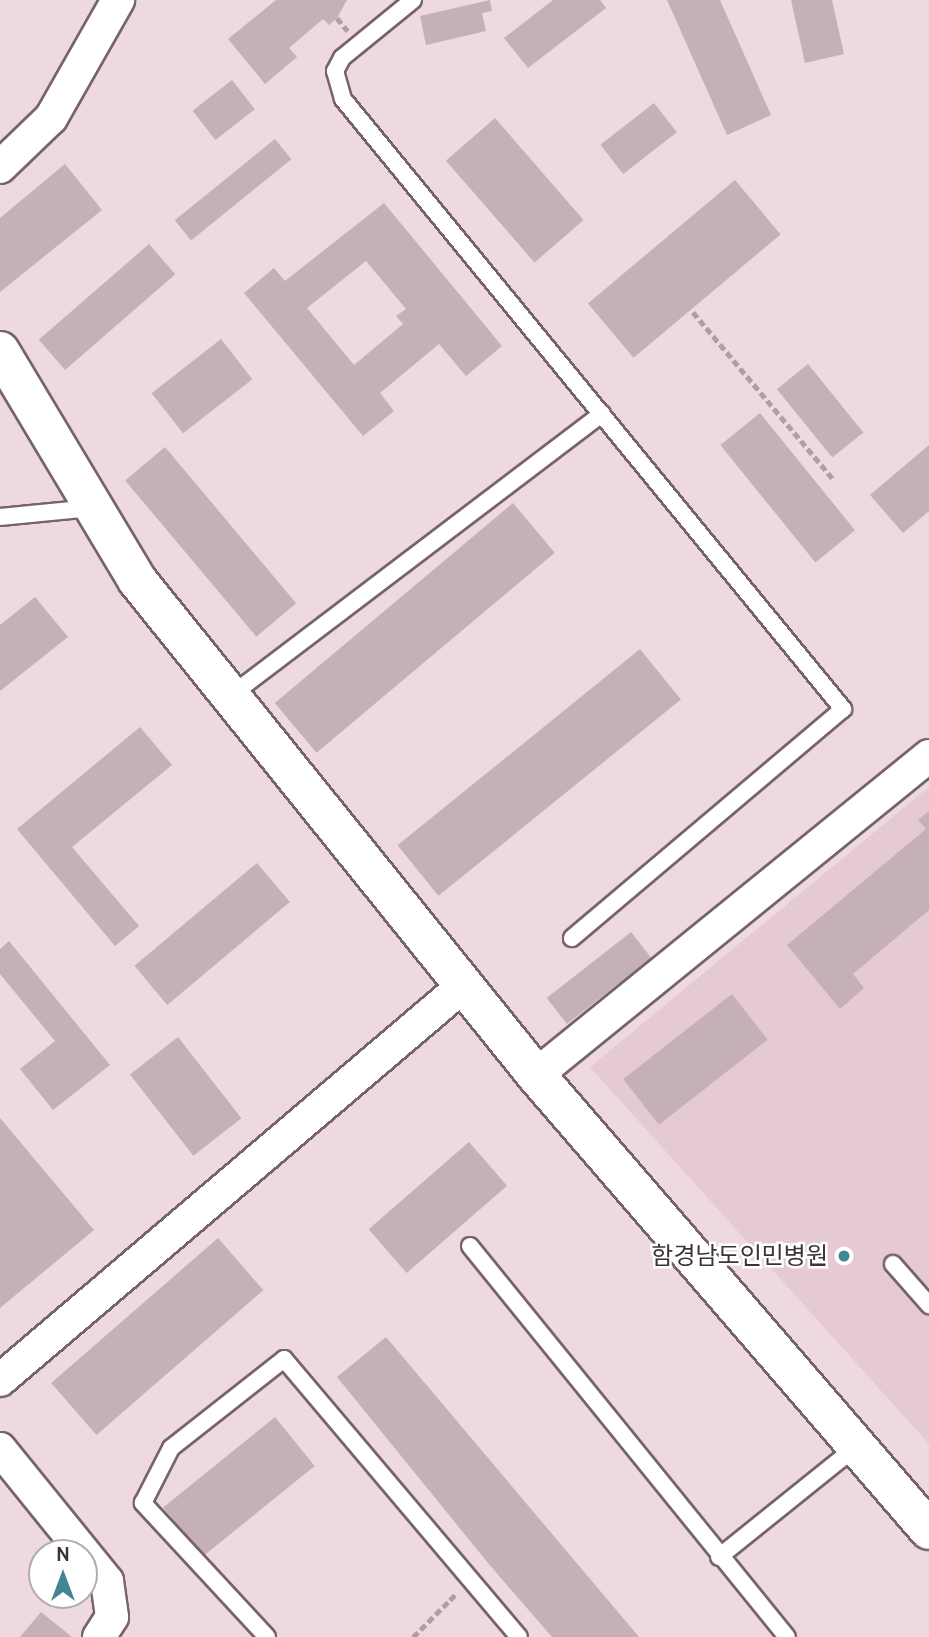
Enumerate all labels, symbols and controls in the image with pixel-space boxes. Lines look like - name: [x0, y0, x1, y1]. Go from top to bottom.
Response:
- place label: 함경남도인민병원: [651, 1242, 828, 1270]
- marker: 함경남도인민병원: [834, 1246, 854, 1266]
- north arrow: [28, 1539, 98, 1609]
- text: N: [56, 1543, 70, 1566]

